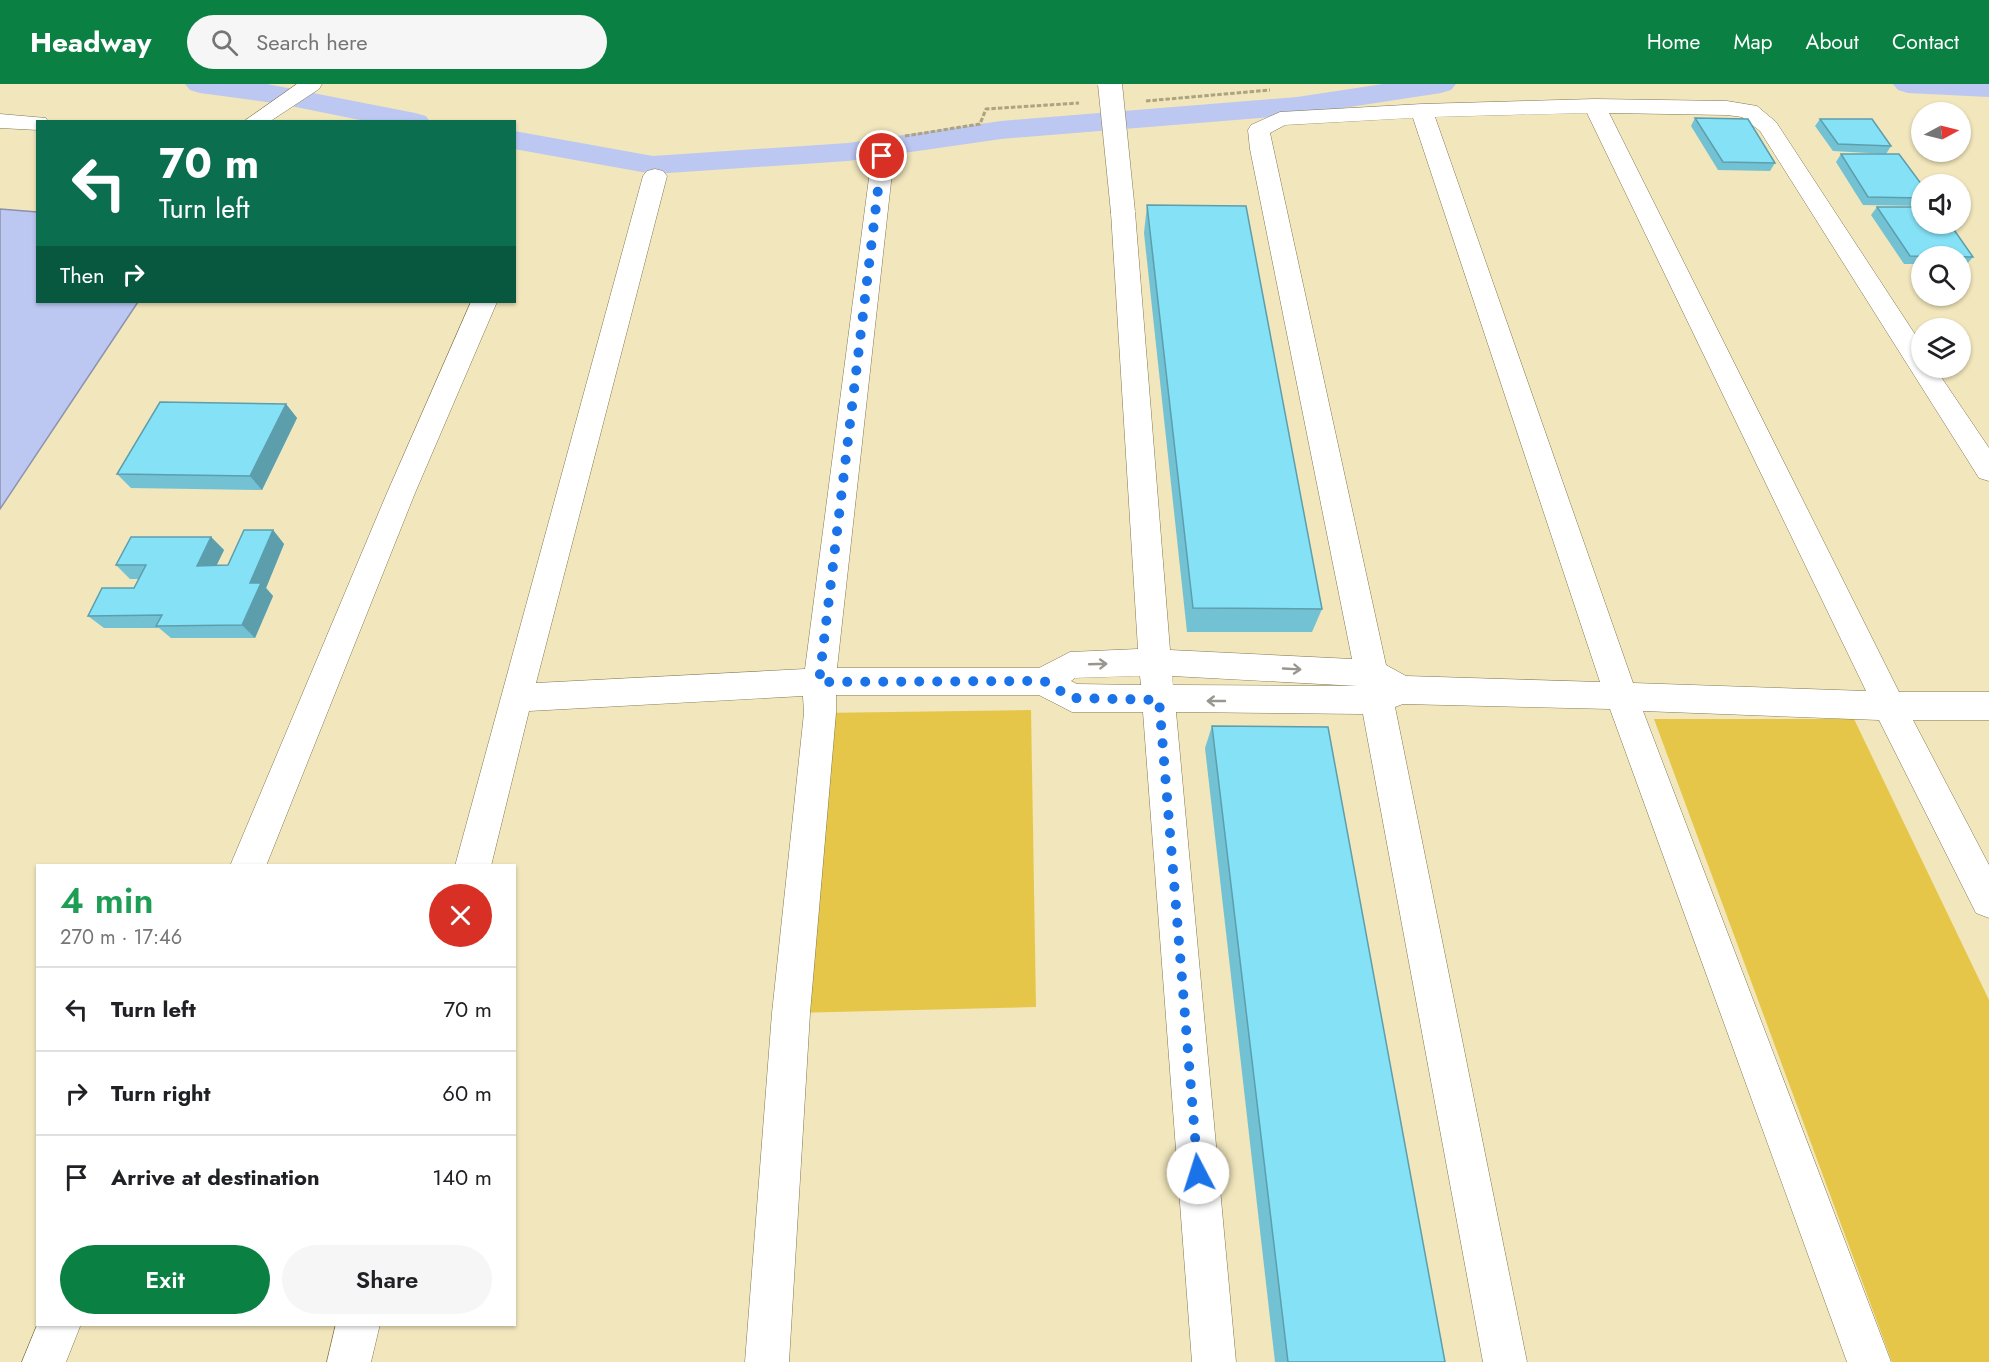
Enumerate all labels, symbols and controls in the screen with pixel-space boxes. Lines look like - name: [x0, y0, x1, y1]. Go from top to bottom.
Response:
- search box: [187, 15, 607, 69]
- text: Headway: [30, 22, 151, 63]
- icon: search: [208, 26, 241, 59]
- text: Search here: [256, 26, 368, 58]
- text: Home: [1647, 27, 1700, 57]
- text: Map: [1733, 27, 1773, 57]
- text: About: [1806, 27, 1859, 57]
- text: Contact: [1892, 27, 1959, 57]
- north arrow: [1911, 102, 1971, 162]
- map controls: [1911, 102, 1971, 378]
- pin: [856, 130, 907, 181]
- text: 70 m: [159, 133, 259, 194]
- icon: arrive: [865, 139, 898, 172]
- icon: left: [60, 144, 138, 222]
- button: sound: [1911, 174, 1971, 234]
- text: Turn left: [159, 189, 249, 228]
- button: search: [1911, 246, 1971, 306]
- icon: right: [117, 258, 150, 291]
- text: Then: [60, 259, 105, 291]
- button: layers: [1911, 318, 1971, 378]
- one-way arrow: [1087, 658, 1107, 669]
- one-way arrow: [1282, 663, 1302, 674]
- one-way arrow: [1206, 695, 1226, 707]
- text: 4 min: [60, 874, 154, 926]
- button: close: [429, 884, 492, 947]
- text: 270 m · 17:46: [60, 923, 182, 952]
- icon: left: [60, 993, 93, 1026]
- text: Turn left: [111, 993, 196, 1025]
- text: 70 m: [443, 993, 492, 1025]
- icon: right: [60, 1077, 93, 1110]
- text: Turn right: [111, 1077, 211, 1109]
- text: 60 m: [442, 1077, 492, 1109]
- position arrow: [1166, 1141, 1230, 1205]
- icon: arrive: [60, 1161, 93, 1194]
- text: Arrive at destination: [111, 1161, 320, 1193]
- text: 140 m: [432, 1161, 492, 1193]
- button: Exit: [60, 1245, 270, 1314]
- button: Share: [282, 1245, 492, 1314]

